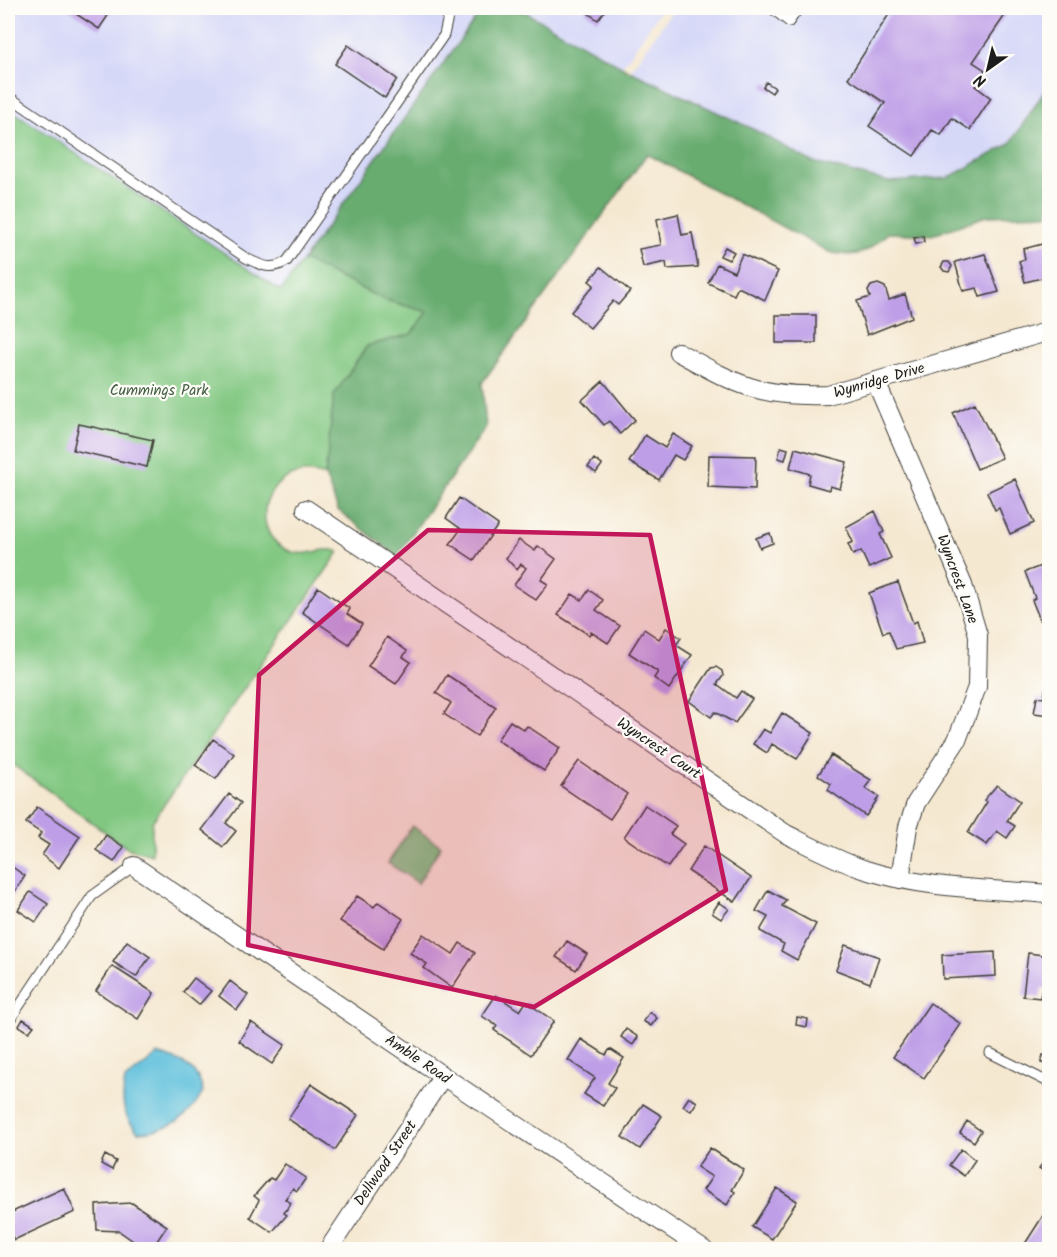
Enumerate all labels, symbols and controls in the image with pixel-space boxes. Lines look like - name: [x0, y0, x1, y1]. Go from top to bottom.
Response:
- north arrow: [958, 39, 1018, 99]
- text: N: [969, 67, 992, 93]
- street label: Wynridge Drive: [831, 356, 928, 405]
- park label: Cummings Park: [110, 379, 209, 403]
- street label: Wyncrest Lane: [930, 531, 984, 628]
- street label: Wyncrest Court: [611, 712, 706, 786]
- street label: Amble Road: [379, 1029, 456, 1091]
- street label: Dellwood Street: [348, 1116, 424, 1211]

